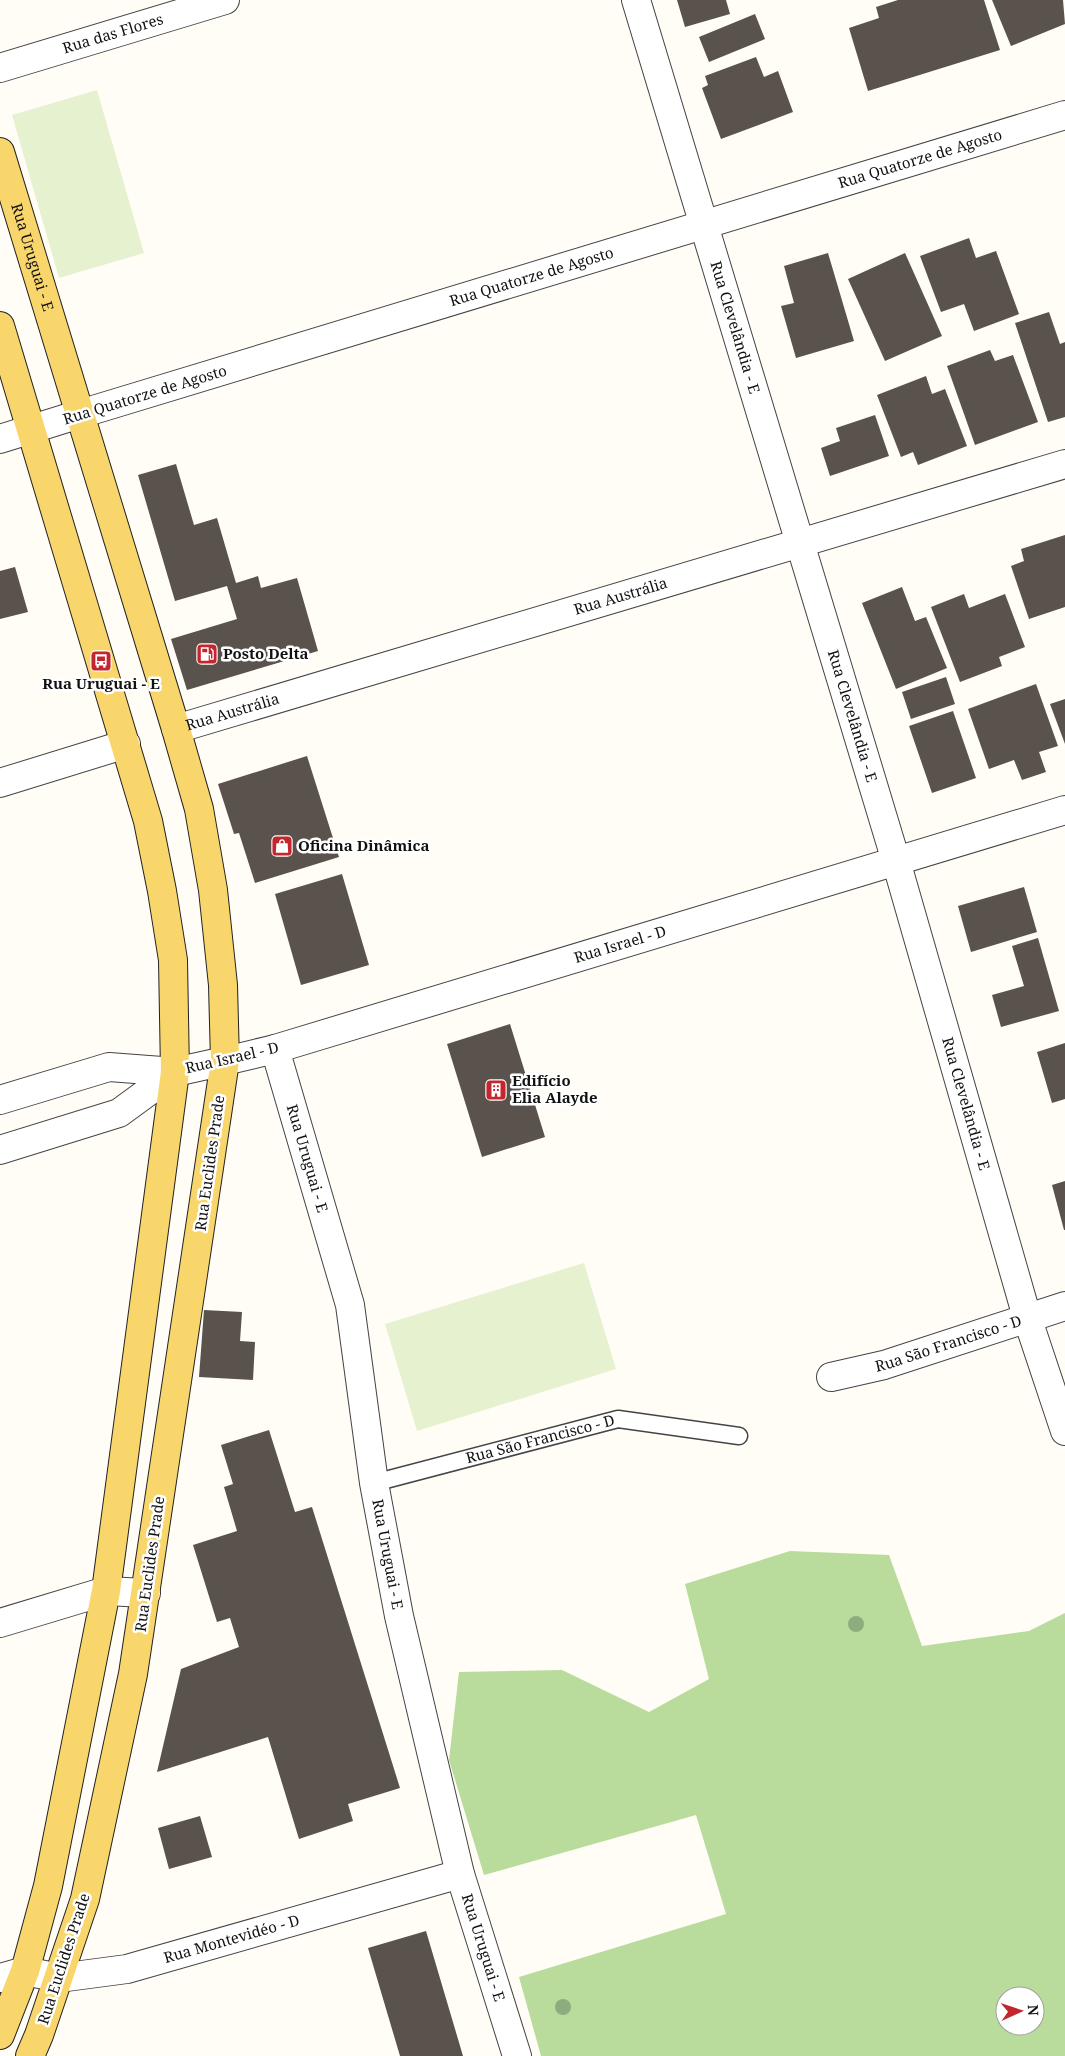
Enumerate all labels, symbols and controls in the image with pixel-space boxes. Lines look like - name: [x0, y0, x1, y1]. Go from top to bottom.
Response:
- street label: Rua das Flores: [60, 8, 166, 58]
- street label: Rua Quatorze de Agosto: [835, 124, 1004, 192]
- street label: Rua Uruguai - E: [7, 201, 59, 313]
- street label: Rua Quatorze de Agosto: [447, 242, 616, 310]
- street label: Rua Clevelândia - E: [706, 258, 765, 396]
- street label: Rua Quatorze de Agosto: [60, 360, 229, 428]
- street label: Rua Austrália: [571, 572, 670, 619]
- fuel station icon: Posto Delta: [195, 642, 219, 666]
- place label: Posto Delta: [223, 643, 309, 663]
- street label: Rua Clevelândia - E: [824, 647, 883, 784]
- bus stop icon: Rua Uruguai - E: [89, 649, 113, 673]
- place label: Rua Uruguai - E: [42, 673, 160, 693]
- street label: Rua Austrália: [183, 688, 281, 735]
- shop icon: Oficina Dinâmica: [270, 834, 294, 858]
- place label: Oficina Dinâmica: [298, 835, 429, 855]
- street label: Rua Israel - D: [571, 920, 668, 967]
- street label: Rua Clevelândia - E: [938, 1035, 995, 1172]
- street label: Rua Israel - D: [183, 1037, 281, 1077]
- place label: Edifício Elia Alayde: [512, 1070, 598, 1107]
- building icon: Edifício Elia Alayde: [484, 1078, 508, 1102]
- street label: Rua Euclides Prade: [190, 1094, 228, 1232]
- street label: Rua Uruguai - E: [283, 1102, 333, 1215]
- street label: Rua São Francisco - D: [873, 1310, 1024, 1376]
- street label: Rua São Francisco - D: [464, 1409, 617, 1467]
- street label: Rua Euclides Prade: [130, 1495, 168, 1633]
- street label: Rua Uruguai - E: [368, 1497, 409, 1611]
- street label: Rua Euclides Prade: [32, 1891, 94, 2027]
- street label: Rua Uruguai - E: [458, 1891, 510, 2004]
- street label: Rua Montevidéo - D: [161, 1909, 302, 1967]
- north arrow: [995, 1986, 1045, 2036]
- text: N: [1024, 2004, 1043, 2016]

